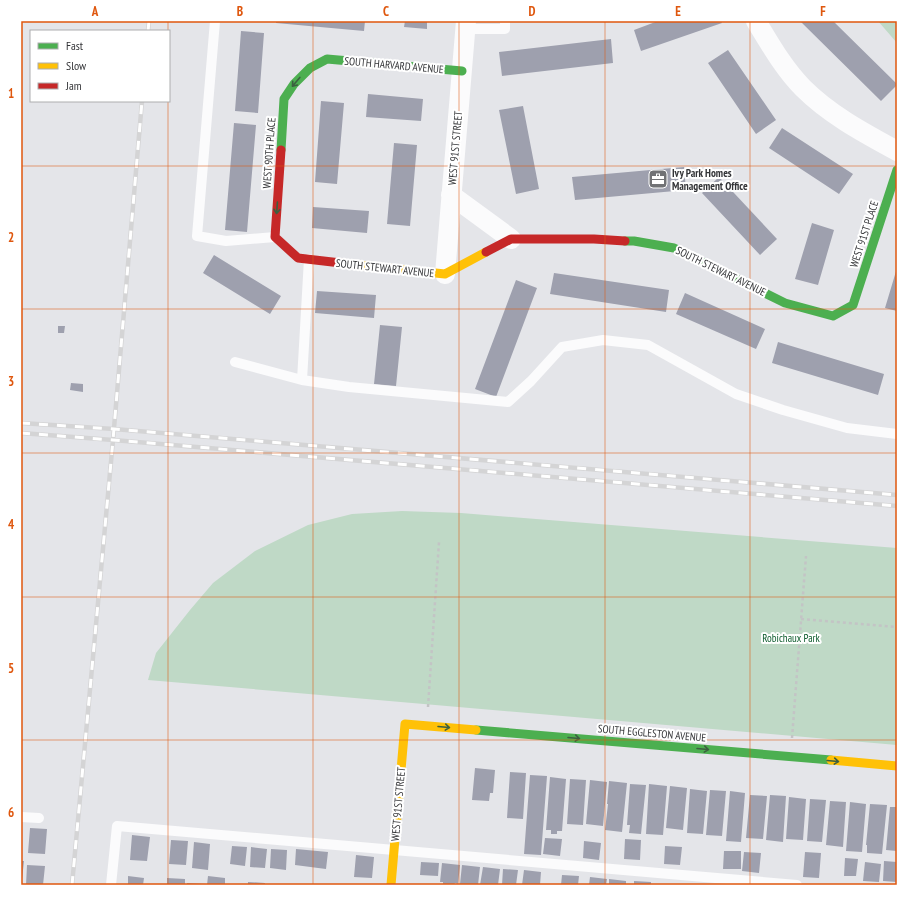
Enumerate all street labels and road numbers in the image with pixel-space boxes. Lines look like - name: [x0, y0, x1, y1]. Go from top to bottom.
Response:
- street label: SOUTH HARVARD AVENUE: [344, 54, 444, 76]
- street label: WEST 91ST STREET: [445, 110, 465, 186]
- street label: WEST 90TH PLACE: [260, 117, 278, 189]
- street label: WEST 91ST PLACE: [847, 199, 881, 269]
- street label: SOUTH STEWART AVENUE: [674, 243, 769, 299]
- street label: SOUTH STEWART AVENUE: [335, 256, 435, 280]
- street label: SOUTH EGGLESTON AVENUE: [597, 721, 707, 745]
- street label: WEST 91ST STREET: [388, 766, 408, 842]

